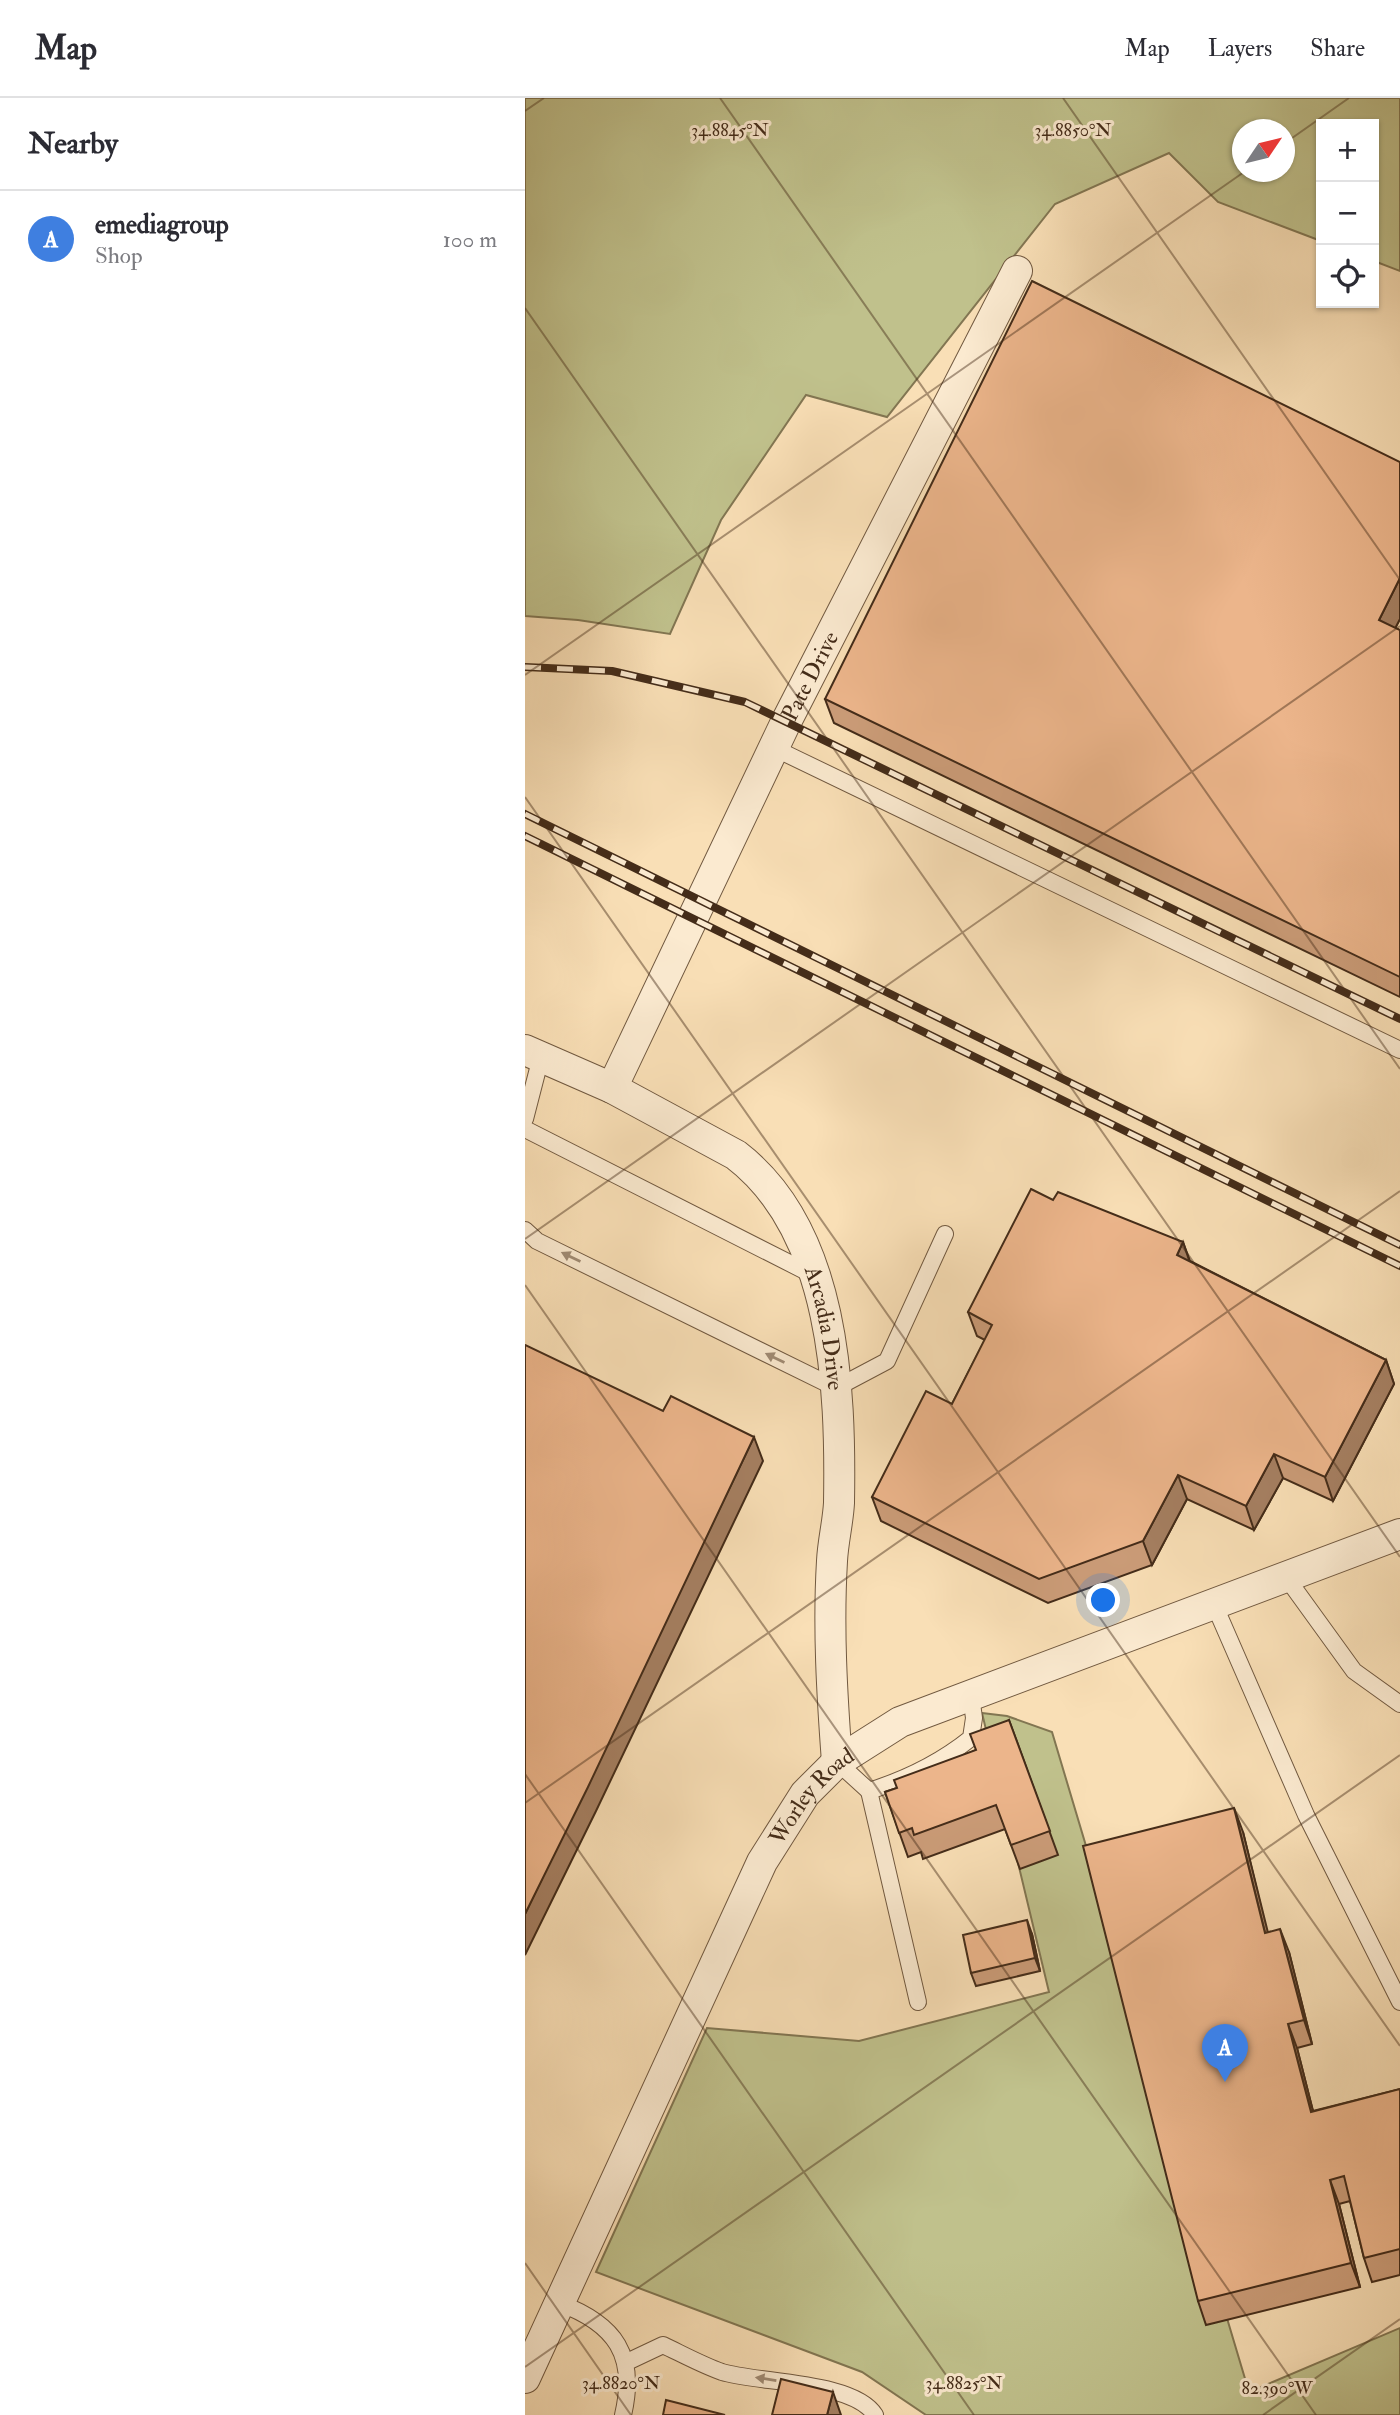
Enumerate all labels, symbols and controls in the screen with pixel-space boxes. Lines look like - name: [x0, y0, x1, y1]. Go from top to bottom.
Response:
- text: Map: [35, 28, 97, 69]
- text: Map: [1125, 33, 1170, 64]
- text: Layers: [1208, 33, 1272, 64]
- text: Share: [1310, 33, 1365, 64]
- text: 34.8845°N: [691, 119, 769, 142]
- text: 34.8850°N: [1035, 119, 1111, 142]
- north arrow: [1232, 119, 1295, 182]
- map controls: [1316, 119, 1379, 308]
- button: +: [1316, 119, 1379, 182]
- text: Nearby: [28, 125, 118, 162]
- button: −: [1316, 182, 1379, 245]
- text: emediagroup: [95, 209, 229, 241]
- text: A: [44, 225, 58, 254]
- text: 100 m: [443, 225, 497, 254]
- text: Shop: [95, 241, 143, 270]
- button: locate: [1316, 245, 1379, 308]
- street label: Pate Drive: [775, 626, 845, 726]
- one-way arrow: [561, 1252, 581, 1263]
- street label: Arcadia Drive: [798, 1261, 851, 1392]
- one-way arrow: [765, 1352, 785, 1363]
- your location: [1086, 1583, 1120, 1617]
- street label: Worley Road: [762, 1741, 859, 1851]
- pin: A: [1202, 2024, 1248, 2082]
- text: 34.8820°N: [582, 2372, 660, 2395]
- text: 34.8825°N: [926, 2372, 1002, 2395]
- one-way arrow: [755, 2373, 777, 2384]
- text: 82.390°W: [1241, 2377, 1313, 2400]

